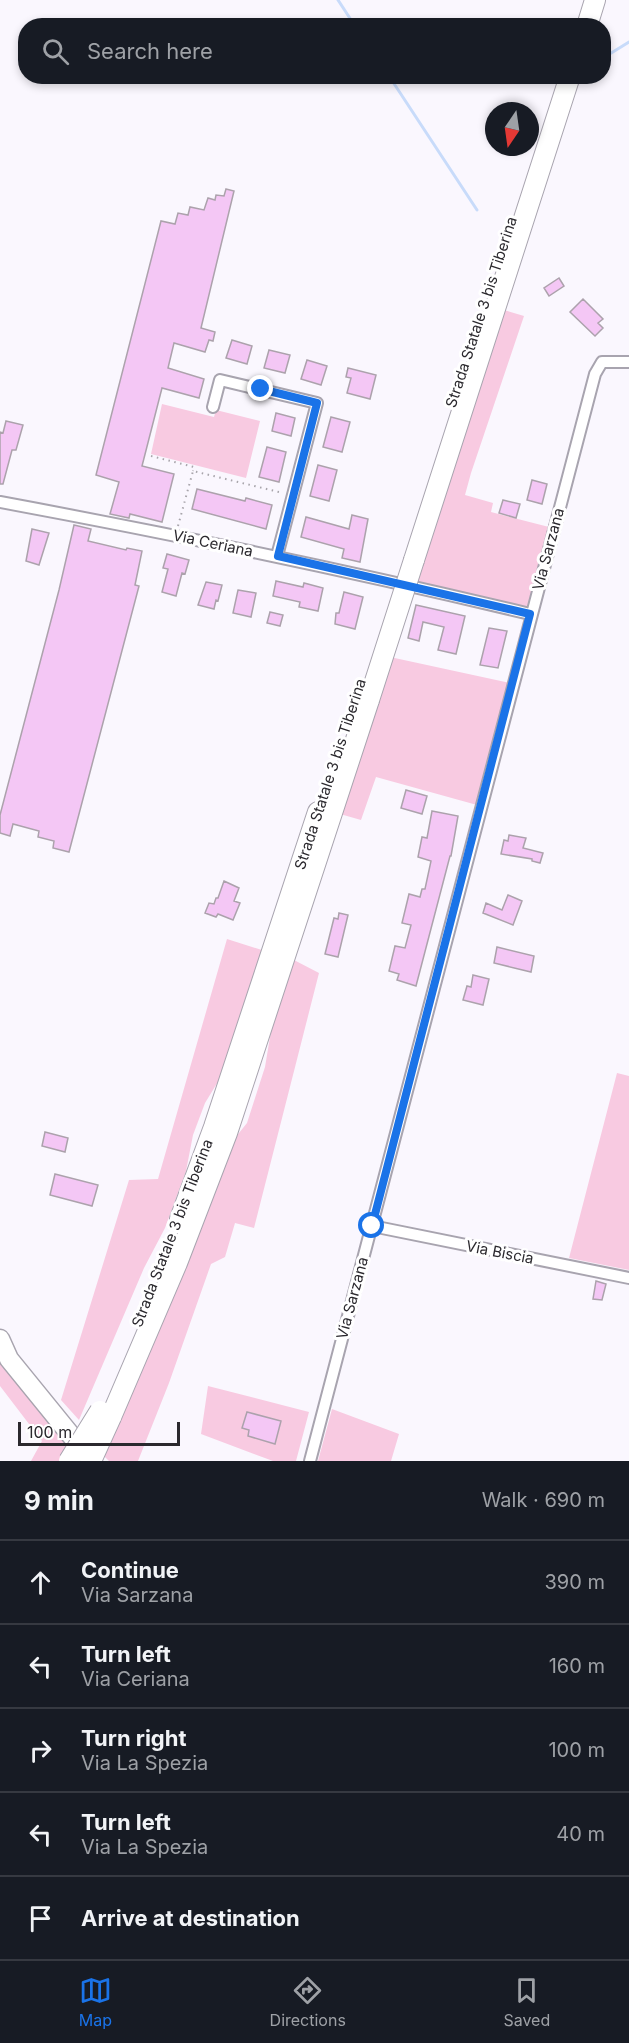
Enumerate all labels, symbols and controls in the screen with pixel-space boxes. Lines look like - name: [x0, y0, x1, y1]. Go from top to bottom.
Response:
- search box: [18, 18, 611, 84]
- icon: search: [39, 35, 72, 68]
- text: Search here: [87, 38, 213, 64]
- north arrow: [485, 102, 539, 156]
- street label: Strada Statale 3 bis Tiberina: [441, 214, 521, 410]
- route end: [247, 375, 273, 401]
- street label: Via Sarzana: [528, 506, 568, 592]
- street label: Via Ceriana: [171, 525, 255, 561]
- street label: Strada Statale 3 bis Tiberina: [290, 676, 370, 872]
- street label: Strada Statale 3 bis Tiberina: [127, 1136, 217, 1330]
- route start: [358, 1212, 384, 1238]
- street label: Via Biscia: [465, 1236, 535, 1268]
- street label: Via Sarzana: [332, 1255, 372, 1341]
- scale bar: [18, 1419, 180, 1446]
- text: 100 m: [27, 1422, 72, 1442]
- text: 9 min: [24, 1485, 94, 1516]
- text: Walk · 690 m: [482, 1488, 605, 1512]
- text: Continue: [81, 1557, 179, 1583]
- icon: ahead: [24, 1566, 57, 1599]
- text: 390 m: [544, 1570, 605, 1594]
- text: Via Sarzana: [81, 1583, 193, 1607]
- text: Turn left: [81, 1641, 171, 1667]
- icon: left: [24, 1650, 57, 1683]
- text: 160 m: [549, 1654, 605, 1678]
- text: Via Ceriana: [81, 1667, 190, 1691]
- text: Turn right: [81, 1725, 187, 1751]
- icon: right: [24, 1734, 57, 1767]
- text: 100 m: [548, 1738, 605, 1762]
- text: Via La Spezia: [81, 1751, 208, 1775]
- text: Turn left: [81, 1809, 171, 1835]
- icon: left: [24, 1818, 57, 1851]
- text: 40 m: [556, 1822, 605, 1846]
- text: Via La Spezia: [81, 1835, 208, 1859]
- icon: arrive: [24, 1902, 57, 1935]
- text: Arrive at destination: [81, 1905, 300, 1931]
- tab: Map: [79, 1974, 112, 2030]
- tab: Directions: [270, 1974, 346, 2030]
- tab: Saved: [503, 1974, 550, 2030]

